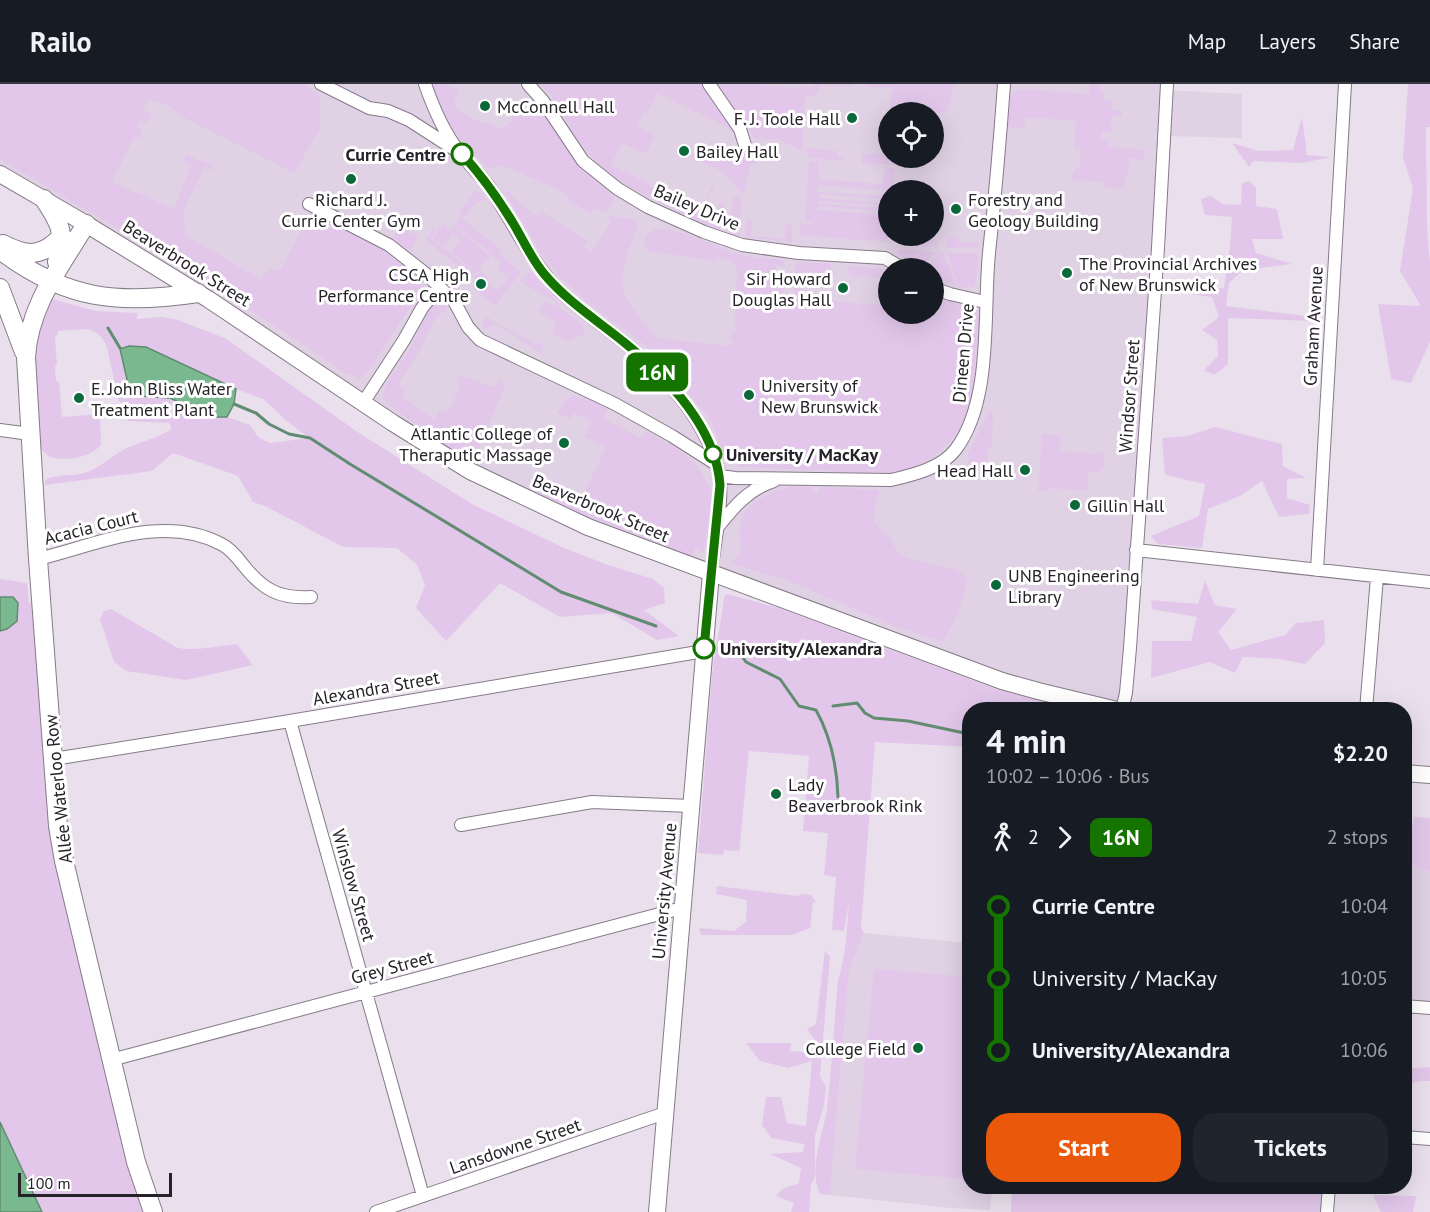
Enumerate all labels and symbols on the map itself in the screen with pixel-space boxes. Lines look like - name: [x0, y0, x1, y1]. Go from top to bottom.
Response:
- place label: McConnell Hall: [497, 95, 615, 118]
- marker: McConnell Hall: [478, 99, 492, 113]
- place label: F. J. Toole Hall: [734, 107, 841, 130]
- marker: F. J. Toole Hall: [845, 111, 859, 125]
- place label: Bailey Hall: [696, 140, 779, 163]
- place label: Currie Centre: [345, 143, 446, 166]
- marker: Currie Centre: [451, 143, 473, 165]
- marker: Bailey Hall: [677, 144, 691, 158]
- marker: Richard J. Currie Center Gym: [344, 172, 358, 186]
- street label: Bailey Drive: [651, 179, 743, 235]
- place label: Richard J. Currie Center Gym: [281, 188, 421, 232]
- place label: Forestry and Geology Building: [968, 188, 1099, 232]
- marker: Forestry and Geology Building: [949, 202, 963, 216]
- street label: Beaverbrook Street: [119, 214, 255, 312]
- place label: The Provincial Archives of New Brunswick: [1079, 252, 1257, 296]
- place label: CSCA High Performance Centre: [318, 263, 469, 307]
- marker: The Provincial Archives of New Brunswick: [1060, 266, 1074, 280]
- street label: Graham Avenue: [1298, 266, 1328, 386]
- place label: Sir Howard Douglas Hall: [732, 267, 832, 311]
- marker: CSCA High Performance Centre: [474, 277, 488, 291]
- marker: Sir Howard Douglas Hall: [836, 281, 850, 295]
- street label: Dineen Drive: [947, 302, 979, 404]
- street label: Windsor Street: [1114, 339, 1144, 453]
- line badge: 16N: [622, 352, 692, 392]
- place label: University of New Brunswick: [761, 374, 879, 418]
- place label: E. John Bliss Water Treatment Plant: [91, 377, 232, 421]
- marker: University of New Brunswick: [742, 388, 756, 402]
- marker: E. John Bliss Water Treatment Plant: [72, 391, 86, 405]
- place label: Atlantic College of Theraputic Massage: [399, 422, 553, 466]
- marker: Atlantic College of Theraputic Massage: [557, 436, 571, 450]
- place label: University / MacKay: [726, 443, 878, 466]
- marker: University / MacKay: [704, 445, 722, 463]
- place label: Head Hall: [937, 459, 1014, 482]
- marker: Head Hall: [1018, 463, 1032, 477]
- street label: Beaverbrook Street: [529, 469, 673, 547]
- place label: Gillin Hall: [1087, 494, 1165, 517]
- marker: Gillin Hall: [1068, 498, 1082, 512]
- street label: Acacia Court: [42, 504, 140, 550]
- place label: UNB Engineering Library: [1008, 564, 1140, 608]
- marker: UNB Engineering Library: [989, 578, 1003, 592]
- marker: University/Alexandra: [693, 637, 715, 659]
- place label: University/Alexandra: [720, 637, 882, 660]
- street label: Alexandra Street: [311, 666, 441, 710]
- street label: Allée Waterloo Row: [39, 713, 77, 865]
- place label: Lady Beaverbrook Rink: [788, 773, 923, 817]
- marker: Lady Beaverbrook Rink: [769, 787, 783, 801]
- street label: University Avenue: [647, 822, 681, 960]
- street label: Winslow Street: [327, 826, 381, 944]
- street label: Grey Street: [348, 945, 436, 989]
- place label: College Field: [805, 1037, 906, 1060]
- marker: College Field: [911, 1041, 925, 1055]
- street label: Lansdowne Street: [446, 1113, 584, 1179]
- scale bar: [18, 1170, 172, 1198]

